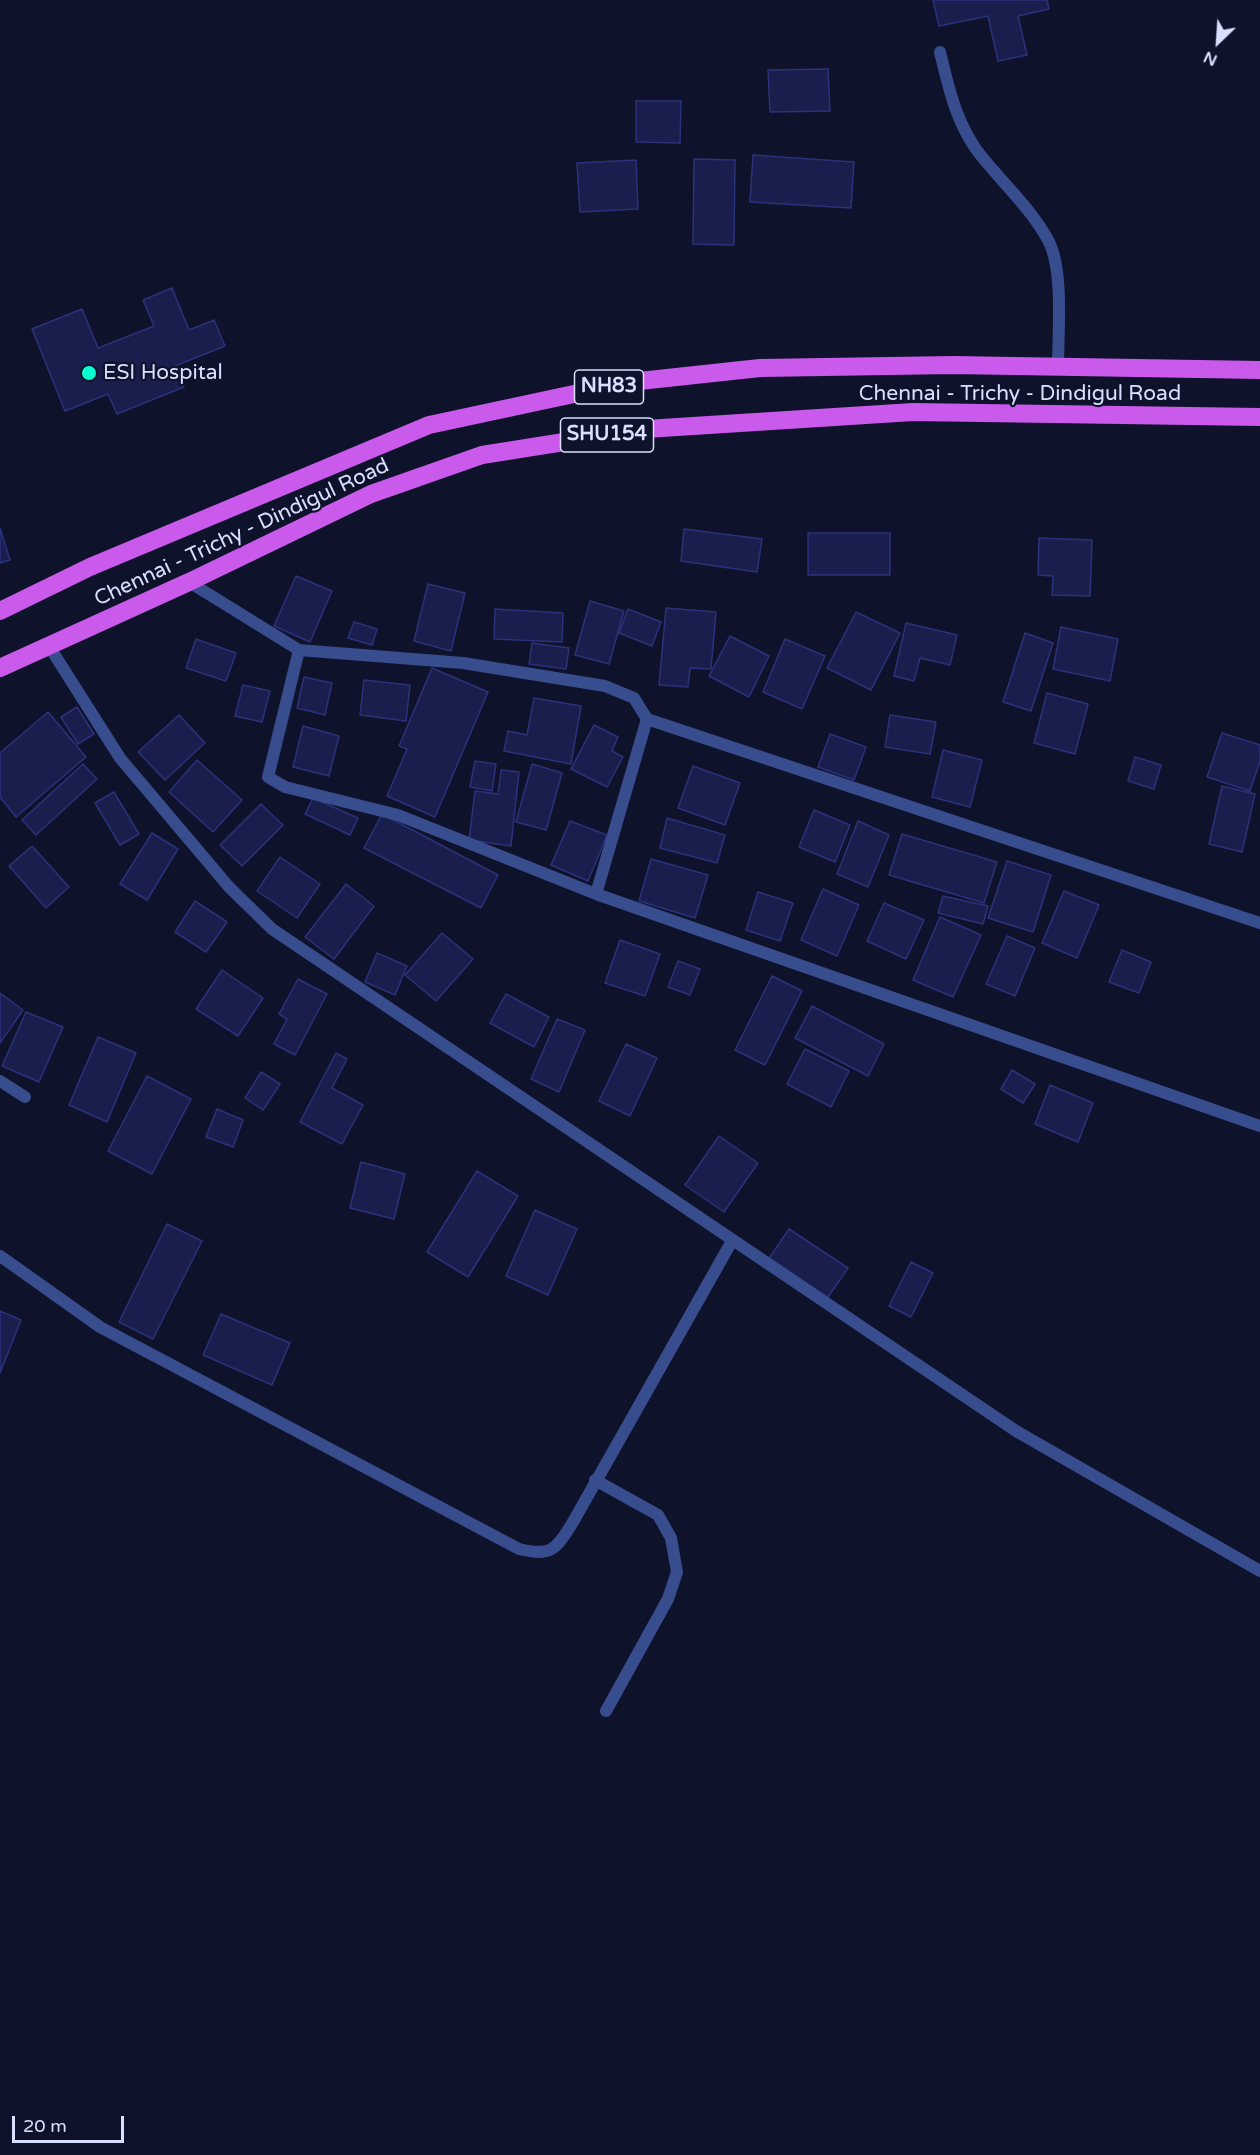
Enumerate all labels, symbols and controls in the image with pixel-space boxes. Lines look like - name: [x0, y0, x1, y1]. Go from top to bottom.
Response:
- north arrow: [1188, 12, 1248, 72]
- text: N: [1200, 47, 1220, 70]
- place label: ESI Hospital: [103, 360, 223, 386]
- marker: ESI Hospital: [80, 364, 98, 382]
- road number: NH83: [574, 370, 644, 404]
- street label: Chennai - Trichy - Dindigul Road: [859, 381, 1181, 407]
- road number: SHU154: [560, 418, 654, 452]
- street label: Chennai - Trichy - Dindigul Road: [91, 453, 393, 613]
- scale bar: [15, 2104, 128, 2142]
- text: 20 m: [23, 2115, 67, 2137]

